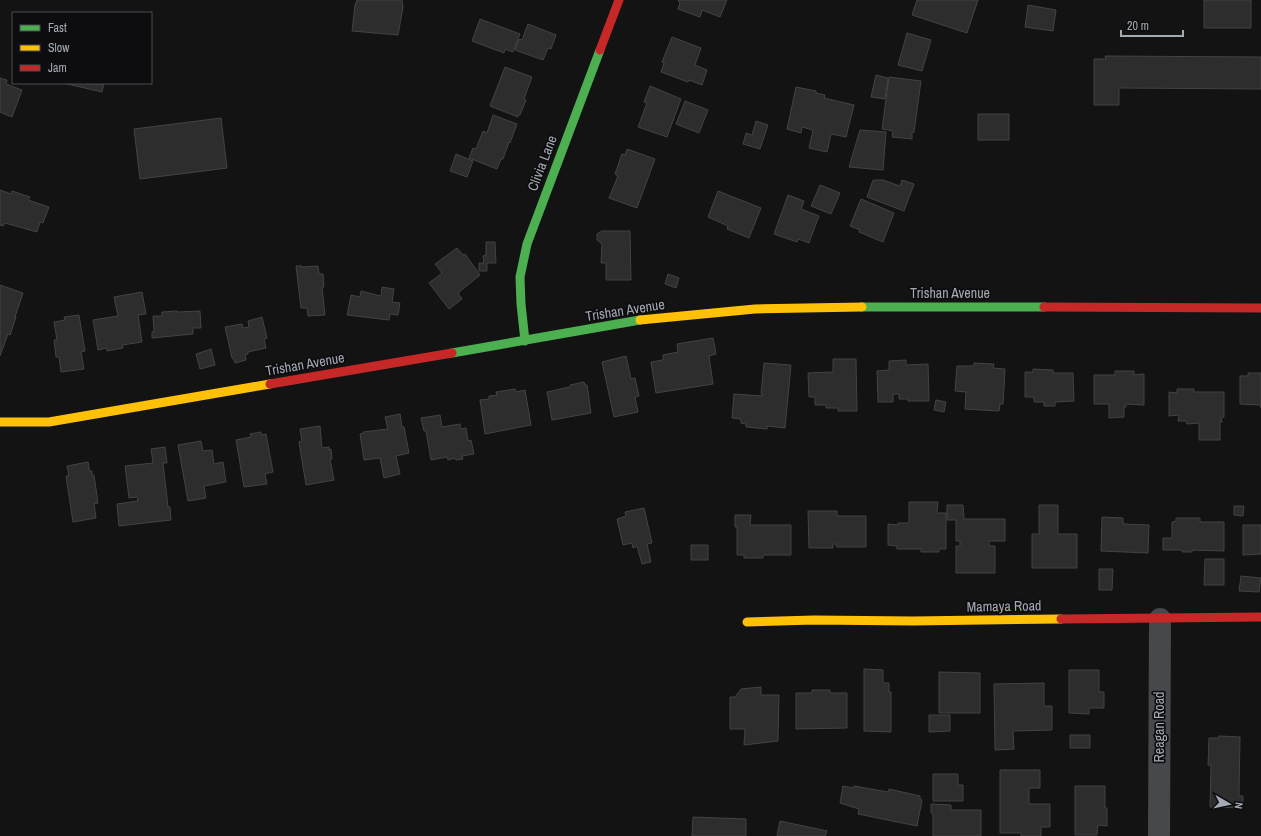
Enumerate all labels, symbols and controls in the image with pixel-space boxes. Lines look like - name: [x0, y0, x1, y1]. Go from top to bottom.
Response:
- legend: [12, 12, 152, 84]
- scale bar: [1121, 12, 1183, 38]
- text: 20 m: [1127, 18, 1149, 34]
- text: Fast: [48, 20, 67, 36]
- text: Slow: [48, 40, 70, 56]
- text: Jam: [48, 60, 67, 76]
- street label: Clivia Lane: [523, 133, 561, 193]
- street label: Trishan Avenue: [910, 284, 990, 302]
- street label: Trishan Avenue: [584, 295, 666, 325]
- street label: Trishan Avenue: [264, 348, 346, 380]
- street label: Mamaya Road: [967, 596, 1041, 616]
- street label: Reagan Road: [1150, 692, 1168, 762]
- north arrow: [1209, 784, 1249, 824]
- text: N: [1231, 801, 1246, 810]

